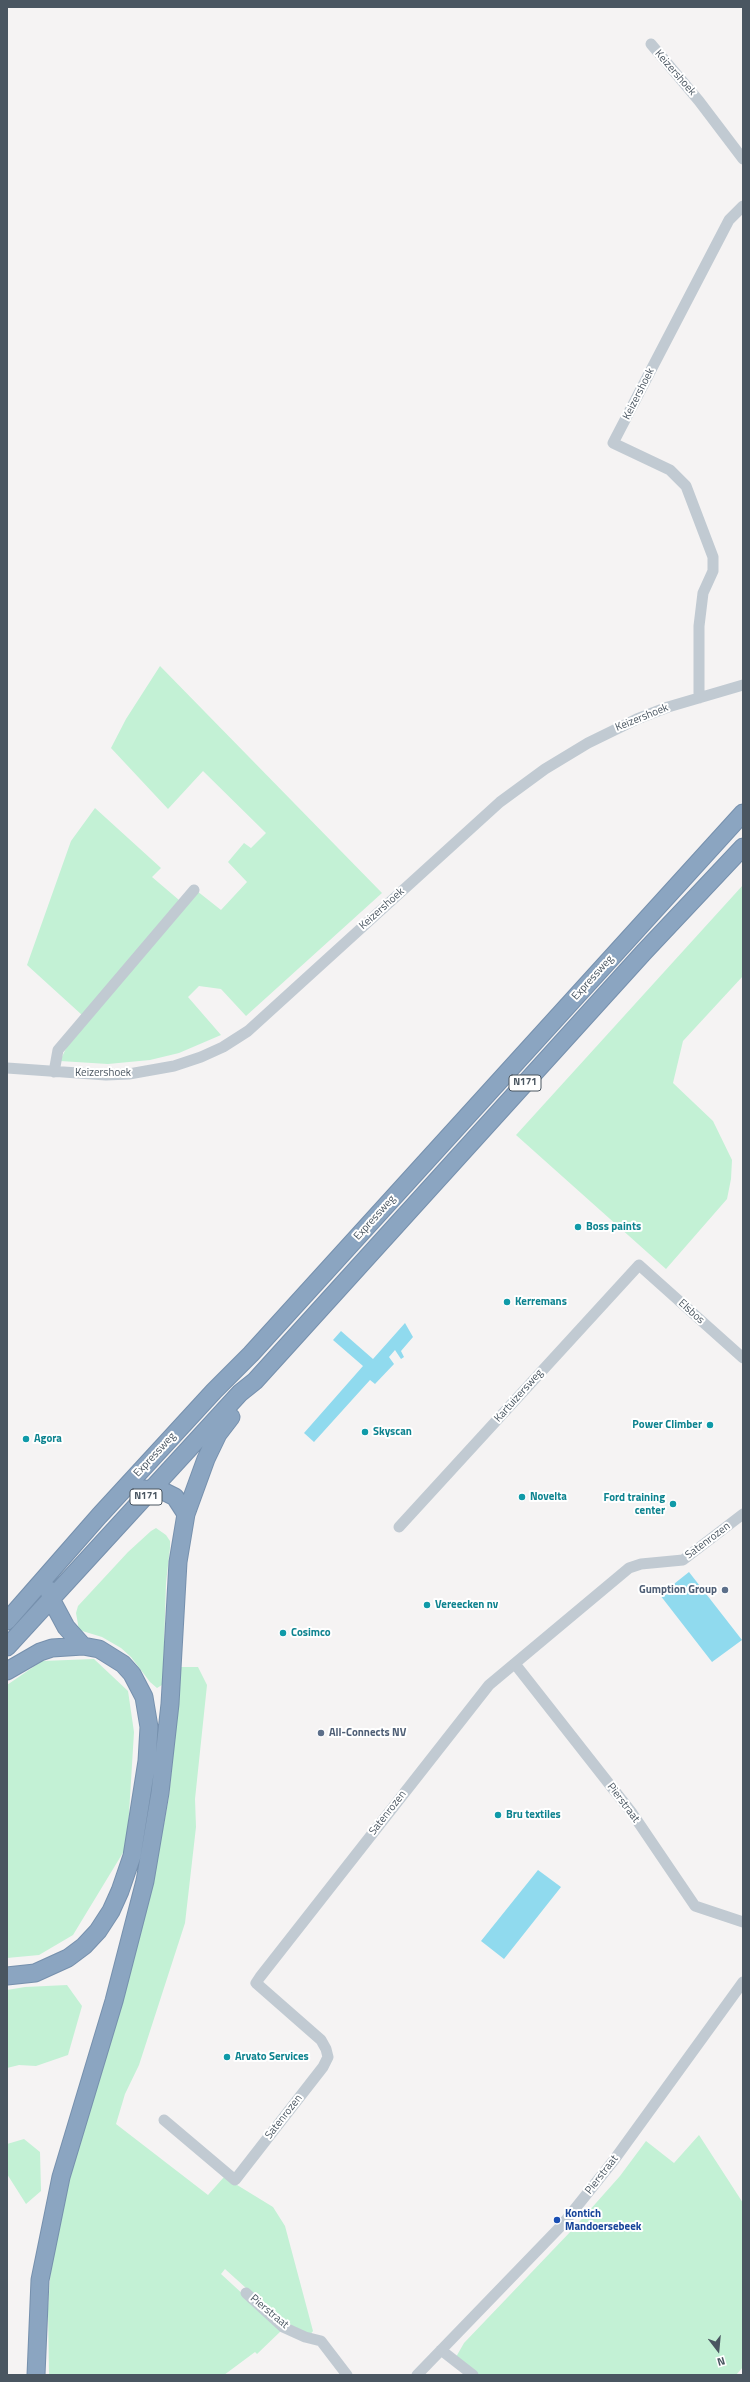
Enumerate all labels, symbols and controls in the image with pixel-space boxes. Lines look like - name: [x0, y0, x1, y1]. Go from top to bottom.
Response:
- street label: Keizershoek: [652, 48, 698, 98]
- street label: Keizershoek: [620, 366, 658, 422]
- street label: Keizershoek: [614, 701, 670, 735]
- street label: Keizershoek: [357, 885, 407, 933]
- street label: Expressweg: [569, 953, 617, 1003]
- street label: Keizershoek: [75, 1066, 131, 1080]
- road number: N171: [509, 1075, 541, 1091]
- street label: Expressweg: [351, 1193, 399, 1243]
- place label: Boss paints: [586, 1220, 641, 1234]
- marker: Boss paints: [573, 1222, 583, 1232]
- place label: Kerremans: [515, 1295, 567, 1309]
- marker: Kerremans: [502, 1297, 512, 1307]
- street label: Elsbos: [675, 1297, 707, 1327]
- street label: Kartuizersweg: [492, 1367, 546, 1425]
- place label: Power Climber: [632, 1418, 702, 1432]
- marker: Power Climber: [705, 1420, 715, 1430]
- place label: Skyscan: [373, 1425, 412, 1439]
- marker: Skyscan: [360, 1427, 370, 1437]
- street label: Expressweg: [131, 1430, 179, 1480]
- place label: Agora: [34, 1432, 62, 1446]
- marker: Agora: [21, 1434, 31, 1444]
- road number: N171: [130, 1489, 162, 1505]
- place label: Novelta: [530, 1490, 567, 1504]
- place label: Ford training center: [604, 1491, 665, 1517]
- marker: Novelta: [517, 1492, 527, 1502]
- marker: Ford training center: [668, 1499, 678, 1509]
- street label: Satenrozen: [683, 1520, 733, 1562]
- place label: Gumption Group: [639, 1583, 717, 1597]
- marker: Gumption Group: [720, 1585, 730, 1595]
- place label: Vereecken nv: [435, 1598, 498, 1612]
- marker: Vereecken nv: [422, 1600, 432, 1610]
- place label: Cosimco: [291, 1626, 331, 1640]
- marker: Cosimco: [278, 1628, 288, 1638]
- place label: All-Connects NV: [329, 1726, 406, 1740]
- marker: All-Connects NV: [316, 1728, 326, 1738]
- street label: Pierstraat: [604, 1781, 642, 1825]
- street label: Satenrozen: [367, 1788, 409, 1838]
- place label: Bru textiles: [506, 1808, 561, 1822]
- marker: Bru textiles: [493, 1810, 503, 1820]
- place label: Arvato Services: [235, 2050, 309, 2064]
- marker: Arvato Services: [222, 2052, 232, 2062]
- street label: Satenrozen: [263, 2092, 305, 2142]
- street label: Pierstraat: [583, 2153, 621, 2197]
- place label: Kontich Mandoersebeek: [565, 2207, 641, 2233]
- marker: Kontich Mandoersebeek: [552, 2215, 562, 2225]
- street label: Pierstraat: [247, 2292, 291, 2332]
- north arrow: [698, 2330, 738, 2370]
- text: N: [715, 2353, 727, 2370]

